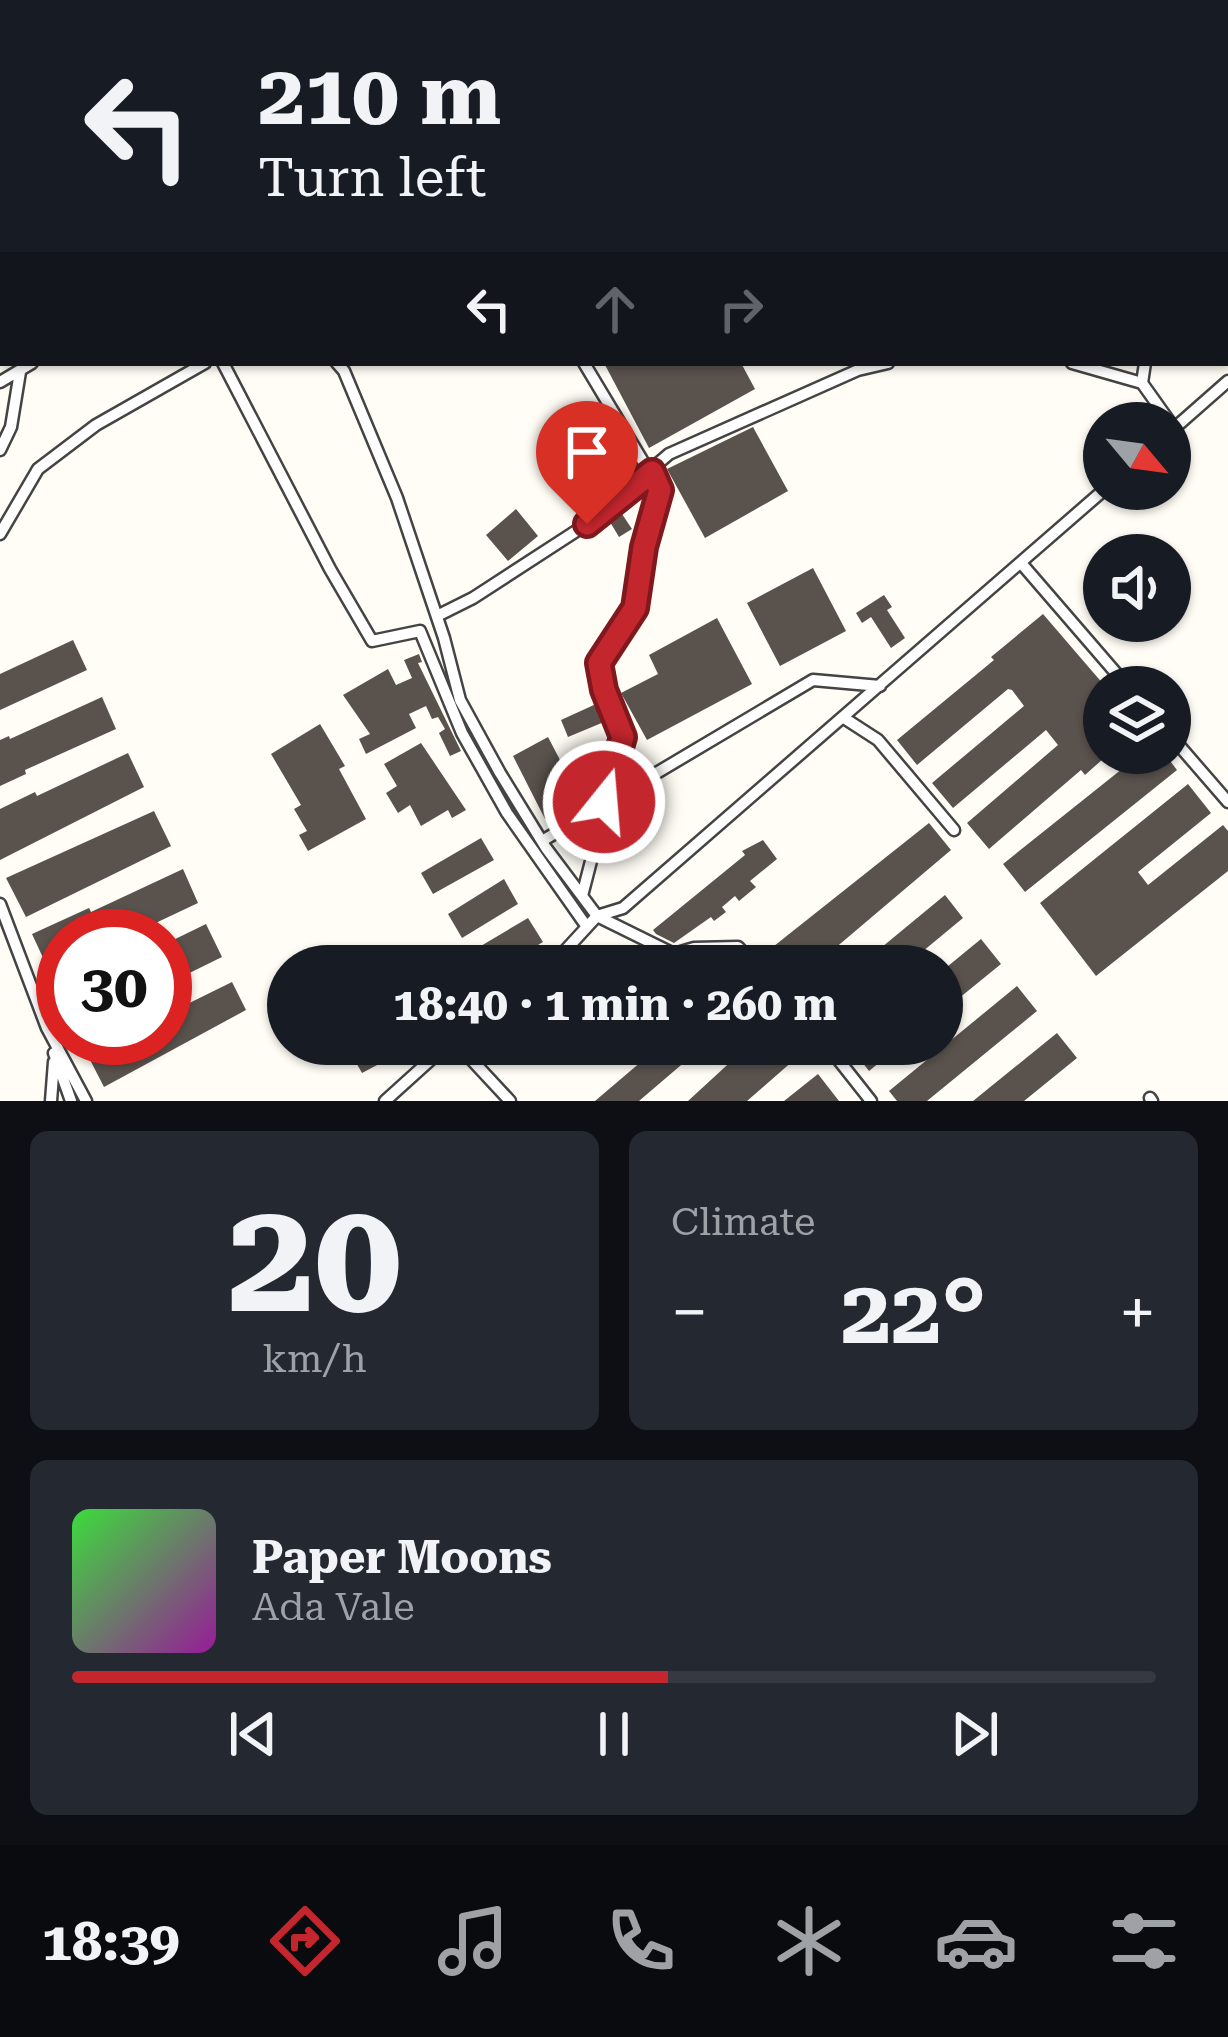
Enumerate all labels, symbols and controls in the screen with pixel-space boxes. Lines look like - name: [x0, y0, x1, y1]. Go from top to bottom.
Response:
- text: 210 m: [258, 46, 501, 144]
- icon: left: [60, 48, 216, 204]
- text: Turn left: [258, 146, 486, 209]
- icon: left: [456, 276, 522, 342]
- icon: ahead: [582, 276, 648, 342]
- icon: right: [708, 276, 774, 342]
- pin: [536, 401, 638, 524]
- north arrow: [1083, 402, 1191, 510]
- map controls: [1083, 402, 1191, 774]
- icon: arrive: [554, 419, 620, 485]
- button: sound: [1083, 534, 1191, 642]
- button: layers: [1083, 666, 1191, 774]
- position arrow: [541, 739, 667, 865]
- speed limit sign: 30: [36, 909, 192, 1065]
- text: 18:40 · 1 min · 260 m: [393, 978, 837, 1031]
- text: 20: [227, 1166, 402, 1349]
- text: Climate: [671, 1199, 815, 1245]
- text: 22°: [841, 1260, 986, 1365]
- text: −: [671, 1274, 708, 1351]
- text: +: [1119, 1274, 1156, 1351]
- text: km/h: [262, 1336, 367, 1382]
- text: Paper Moons: [252, 1531, 552, 1584]
- text: Ada Vale: [252, 1584, 415, 1630]
- icon: previous: [220, 1701, 286, 1767]
- icon: pause: [581, 1701, 647, 1767]
- icon: next: [942, 1701, 1008, 1767]
- icon: directions: [263, 1899, 347, 1983]
- icon: music: [431, 1899, 515, 1983]
- icon: phone: [599, 1899, 683, 1983]
- icon: climate: [767, 1899, 851, 1983]
- icon: car: [934, 1899, 1018, 1983]
- icon: filters: [1102, 1899, 1186, 1983]
- text: 18:39: [42, 1910, 180, 1973]

